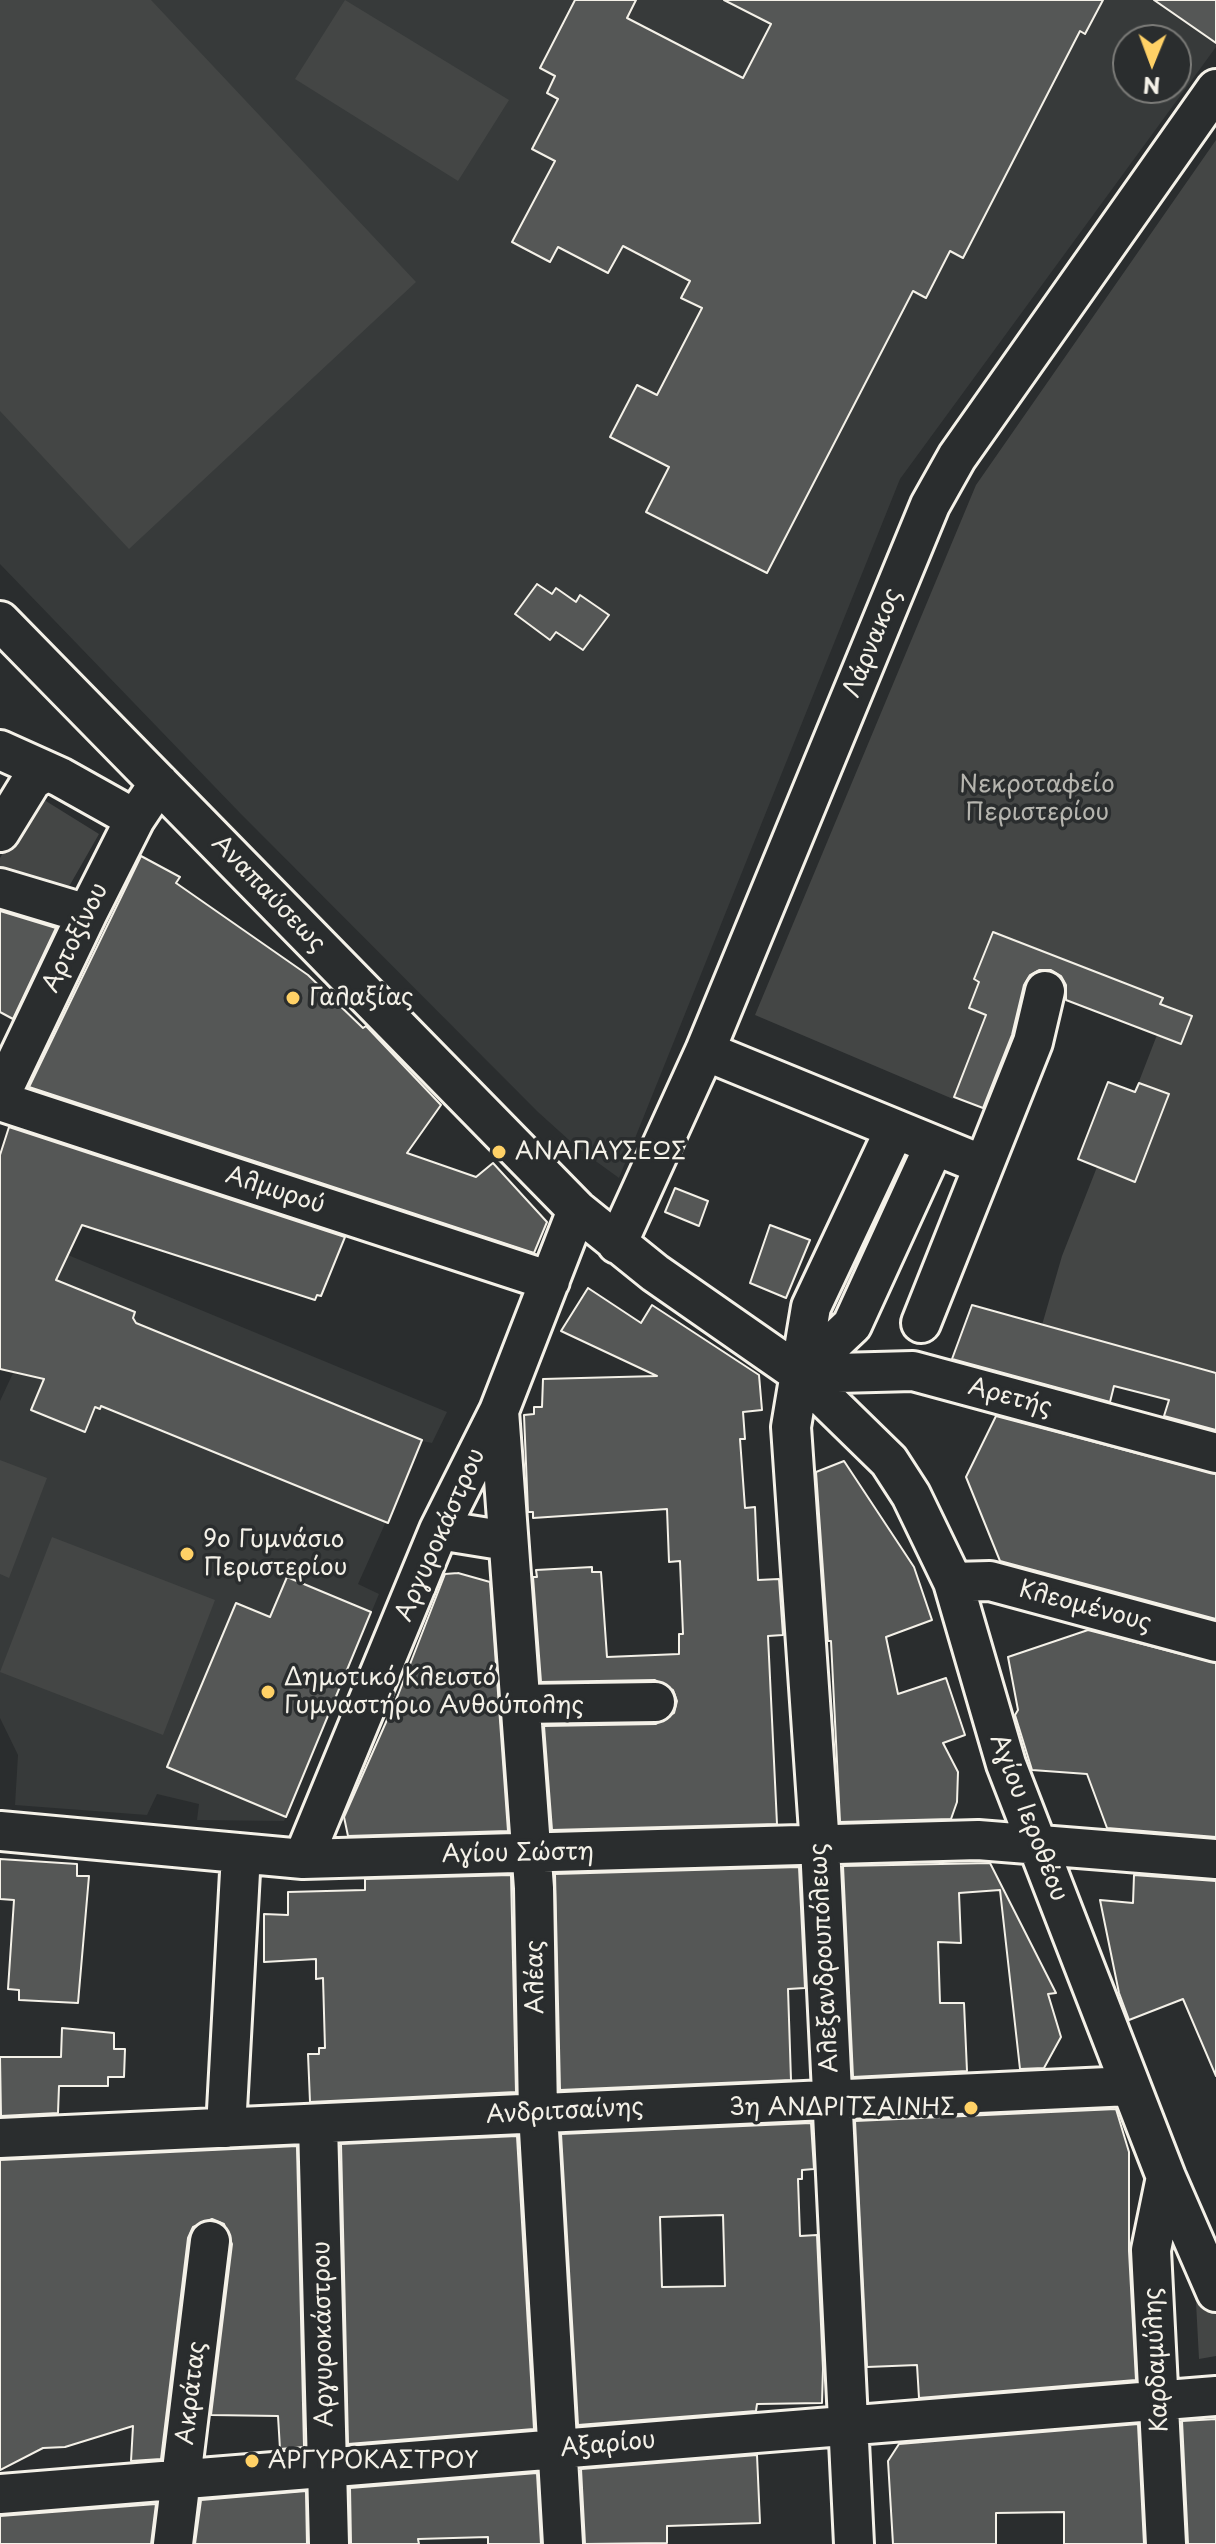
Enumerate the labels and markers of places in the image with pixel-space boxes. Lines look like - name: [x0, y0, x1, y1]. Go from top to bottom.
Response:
- place label: Γαλαξίας: [309, 984, 414, 1012]
- marker: Γαλαξίας: [284, 989, 302, 1007]
- place label: ΑΝΑΠΑΥΣΕΩΣ: [515, 1138, 686, 1166]
- marker: ΑΝΑΠΑΥΣΕΩΣ: [490, 1143, 508, 1161]
- place label: 9ο Γυμνάσιο Περιστερίου: [203, 1526, 347, 1582]
- marker: 9ο Γυμνάσιο Περιστερίου: [178, 1545, 196, 1563]
- place label: Δημοτικό Κλειστό Γυμναστήριο Ανθούπολης: [284, 1664, 584, 1720]
- marker: Δημοτικό Κλειστό Γυμναστήριο Ανθούπολης: [259, 1683, 277, 1701]
- place label: 3η ΑΝΔΡΙΤΣΑΙΝΗΣ: [729, 2094, 955, 2122]
- marker: 3η ΑΝΔΡΙΤΣΑΙΝΗΣ: [962, 2099, 980, 2117]
- place label: ΑΡΓΥΡΟΚΑΣΤΡΟΥ: [268, 2447, 478, 2475]
- marker: ΑΡΓΥΡΟΚΑΣΤΡΟΥ: [243, 2452, 261, 2470]

